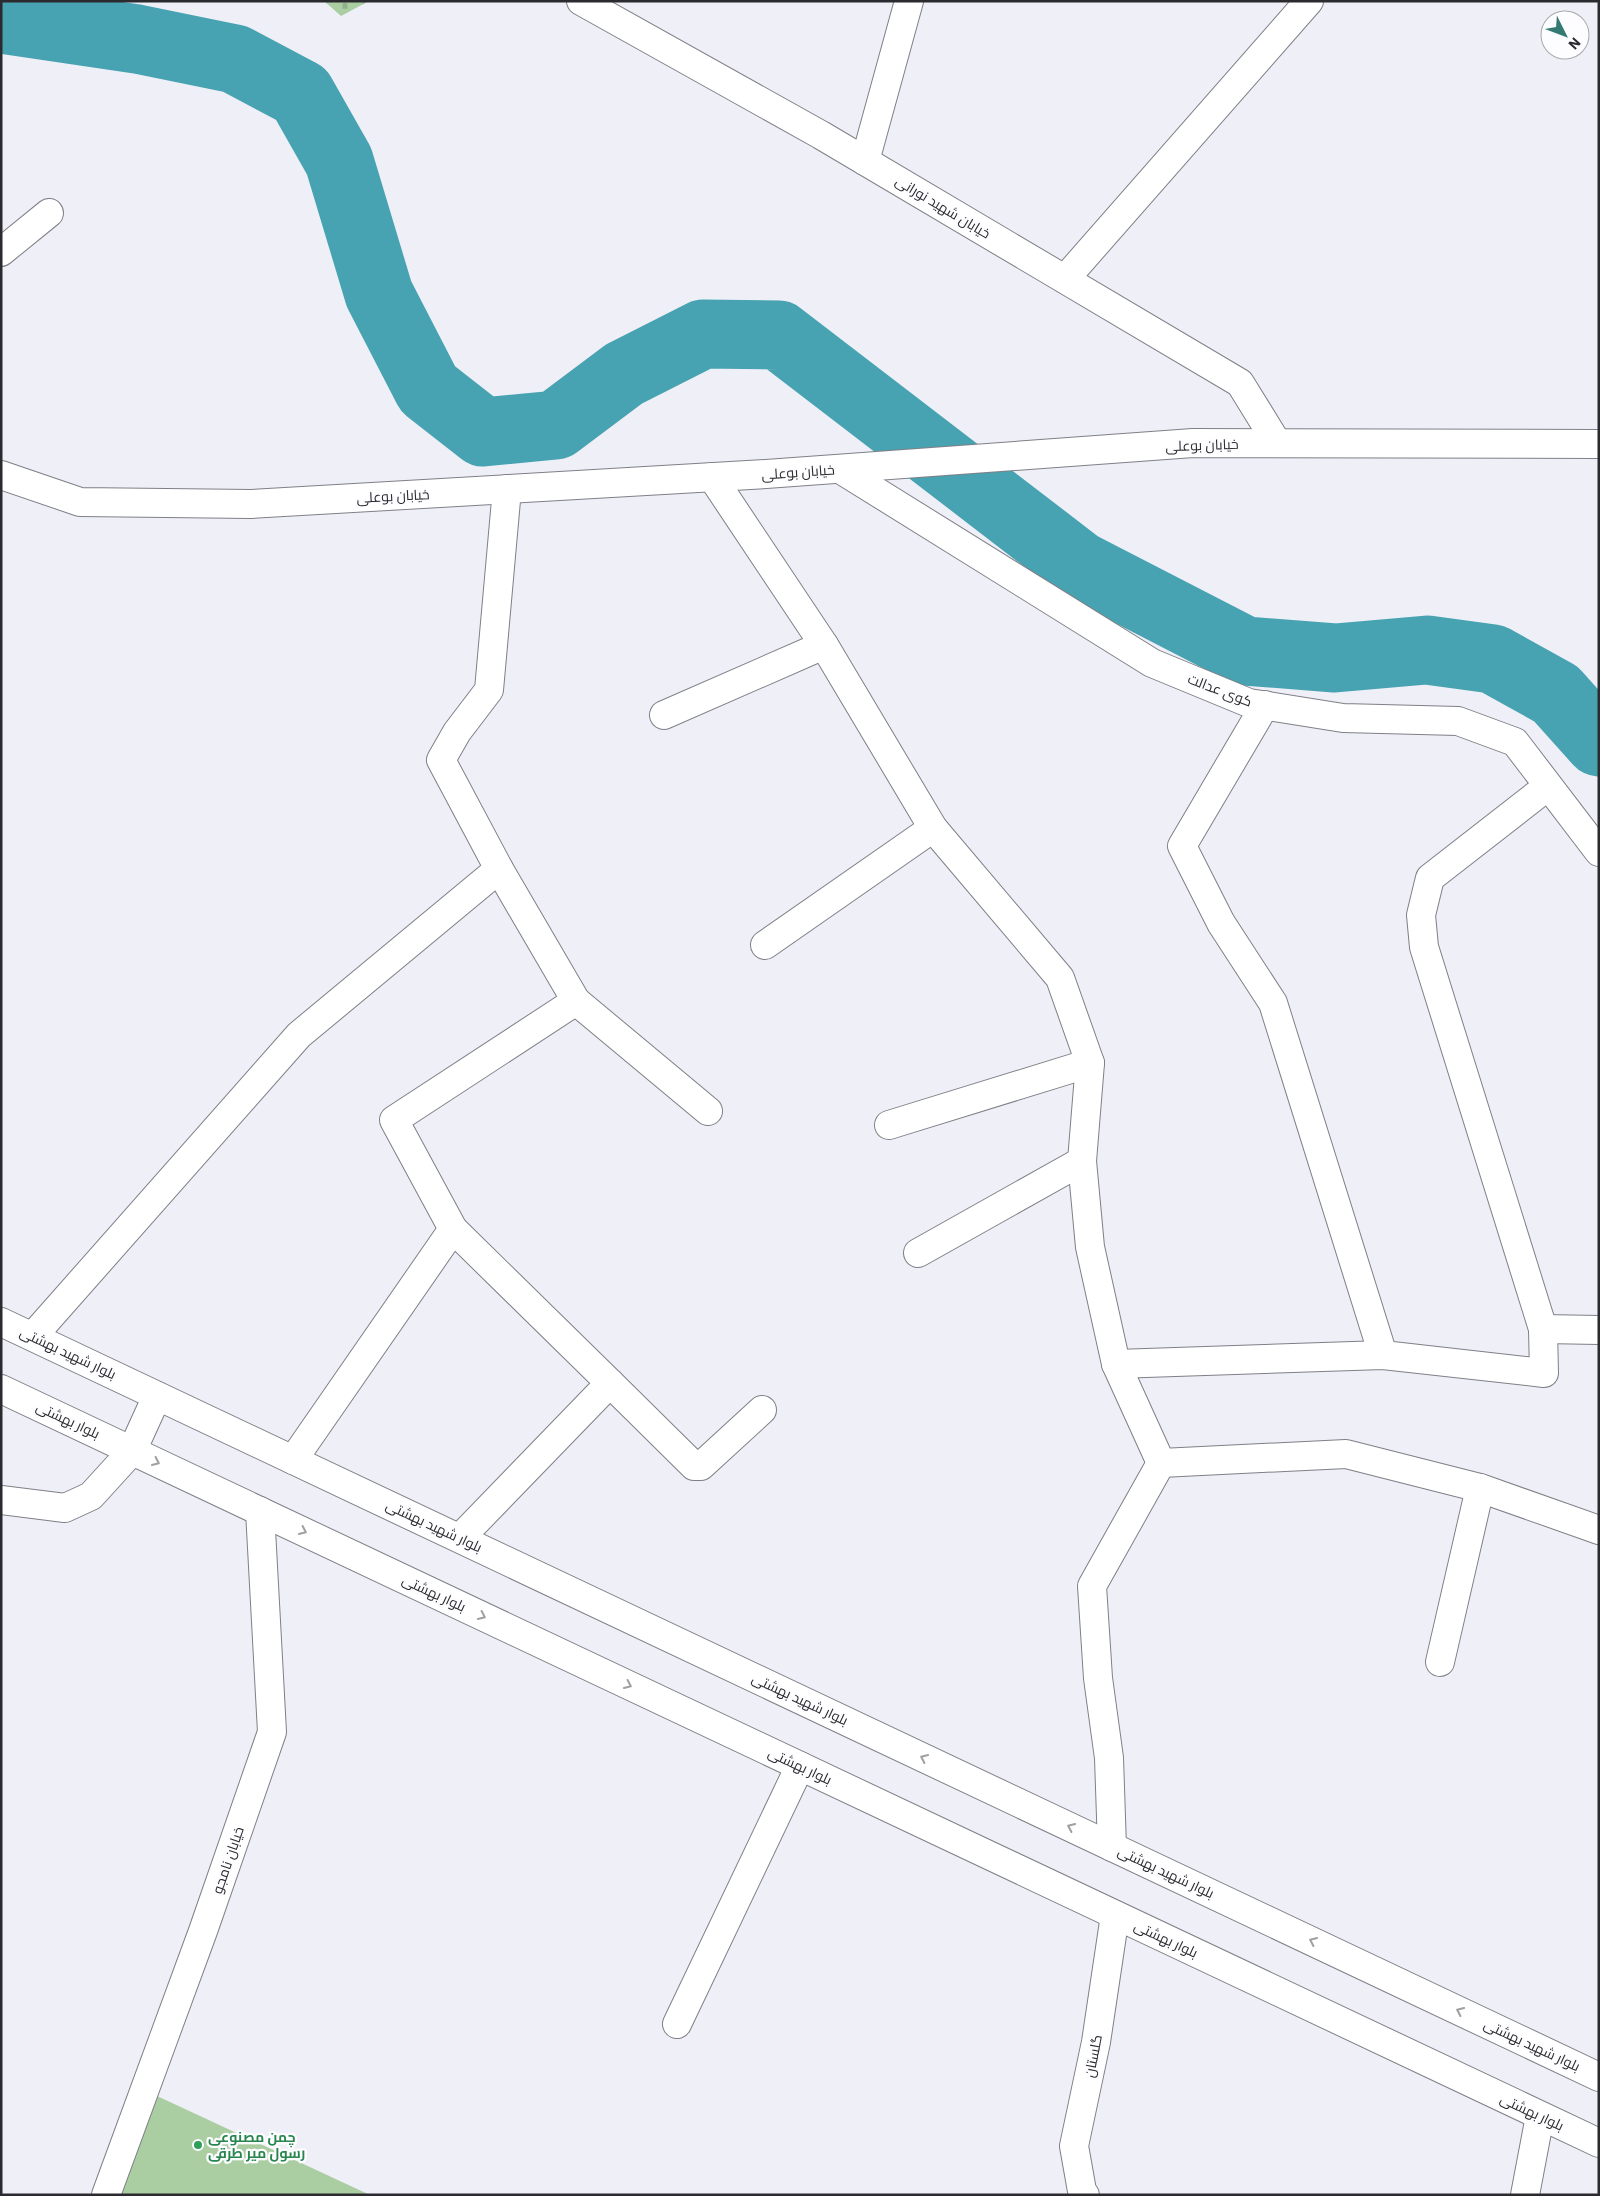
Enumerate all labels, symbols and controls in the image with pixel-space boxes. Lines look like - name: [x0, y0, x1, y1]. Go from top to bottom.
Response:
- north arrow: [1540, 10, 1590, 60]
- text: N: [1565, 34, 1585, 53]
- street label: خیابان شهید نورانی: [892, 172, 994, 242]
- street label: خیابان بوعلی: [1165, 435, 1239, 455]
- street label: خیابان بوعلی: [761, 460, 835, 484]
- street label: خیابان بوعلی: [356, 485, 430, 507]
- street label: کوی عدالت: [1185, 669, 1255, 711]
- street label: بلوار شهید بهشتی: [17, 1323, 119, 1383]
- street label: بلوار بهشتی: [33, 1397, 103, 1443]
- one-way arrow: [151, 1456, 160, 1466]
- street label: بلوار شهید بهشتی: [383, 1496, 485, 1556]
- one-way arrow: [298, 1525, 307, 1535]
- street label: بلوار بهشتی: [399, 1570, 469, 1616]
- one-way arrow: [476, 1609, 485, 1619]
- street label: بلوار شهید بهشتی: [749, 1669, 851, 1729]
- one-way arrow: [623, 1679, 632, 1689]
- street label: بلوار بهشتی: [765, 1743, 835, 1789]
- one-way arrow: [920, 1753, 929, 1764]
- one-way arrow: [1067, 1823, 1076, 1833]
- street label: خیابان نامجو: [208, 1824, 248, 1896]
- street label: بلوار شهید بهشتی: [1115, 1842, 1217, 1902]
- street label: بلوار بهشتی: [1131, 1916, 1201, 1962]
- one-way arrow: [1309, 1937, 1318, 1948]
- one-way arrow: [1456, 2007, 1465, 2017]
- street label: بلوار شهید بهشتی: [1481, 2015, 1583, 2075]
- street label: گلستان: [1080, 2033, 1106, 2079]
- street label: بلوار بهشتی: [1497, 2089, 1567, 2135]
- place label: چمن مصنوعی رسول میر طرقی: [208, 2128, 305, 2162]
- marker: چمن مصنوعی رسول میر طرقی: [192, 2139, 204, 2151]

